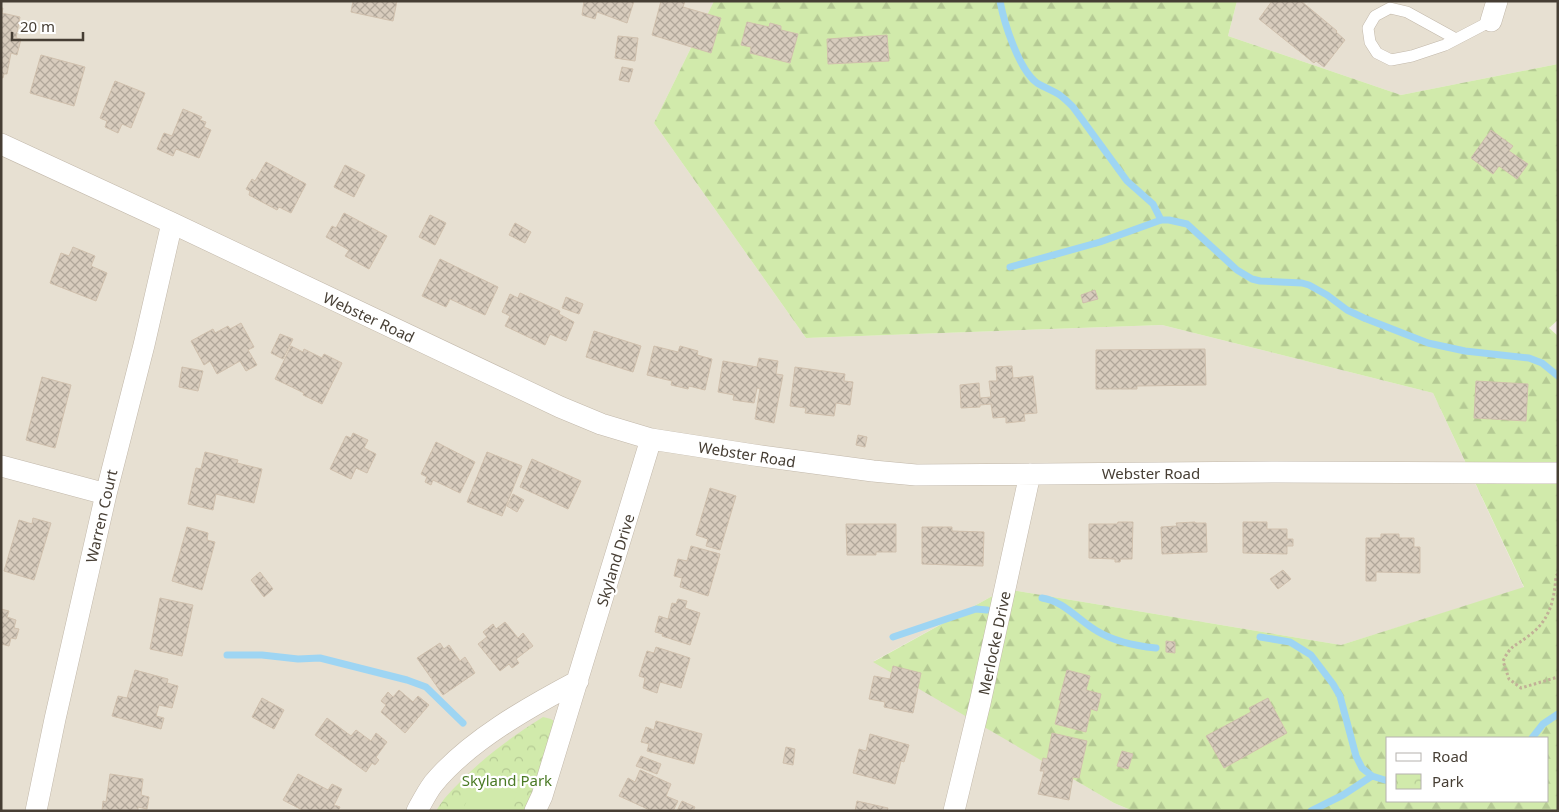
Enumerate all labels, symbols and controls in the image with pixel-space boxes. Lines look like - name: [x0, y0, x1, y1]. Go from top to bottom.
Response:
- scale bar: [12, 10, 84, 42]
- text: 20 m: [20, 16, 55, 36]
- street label: Webster Road: [320, 287, 418, 347]
- street label: Webster Road: [697, 436, 797, 472]
- street label: Webster Road: [1102, 463, 1200, 483]
- street label: Warren Court: [81, 467, 122, 565]
- street label: Skyland Drive: [591, 511, 639, 609]
- street label: Merlocke Drive: [973, 589, 1015, 697]
- legend: [1386, 737, 1549, 802]
- text: Road: [1432, 746, 1468, 766]
- park label: Skyland Park: [462, 770, 552, 790]
- text: Park: [1432, 771, 1464, 791]

